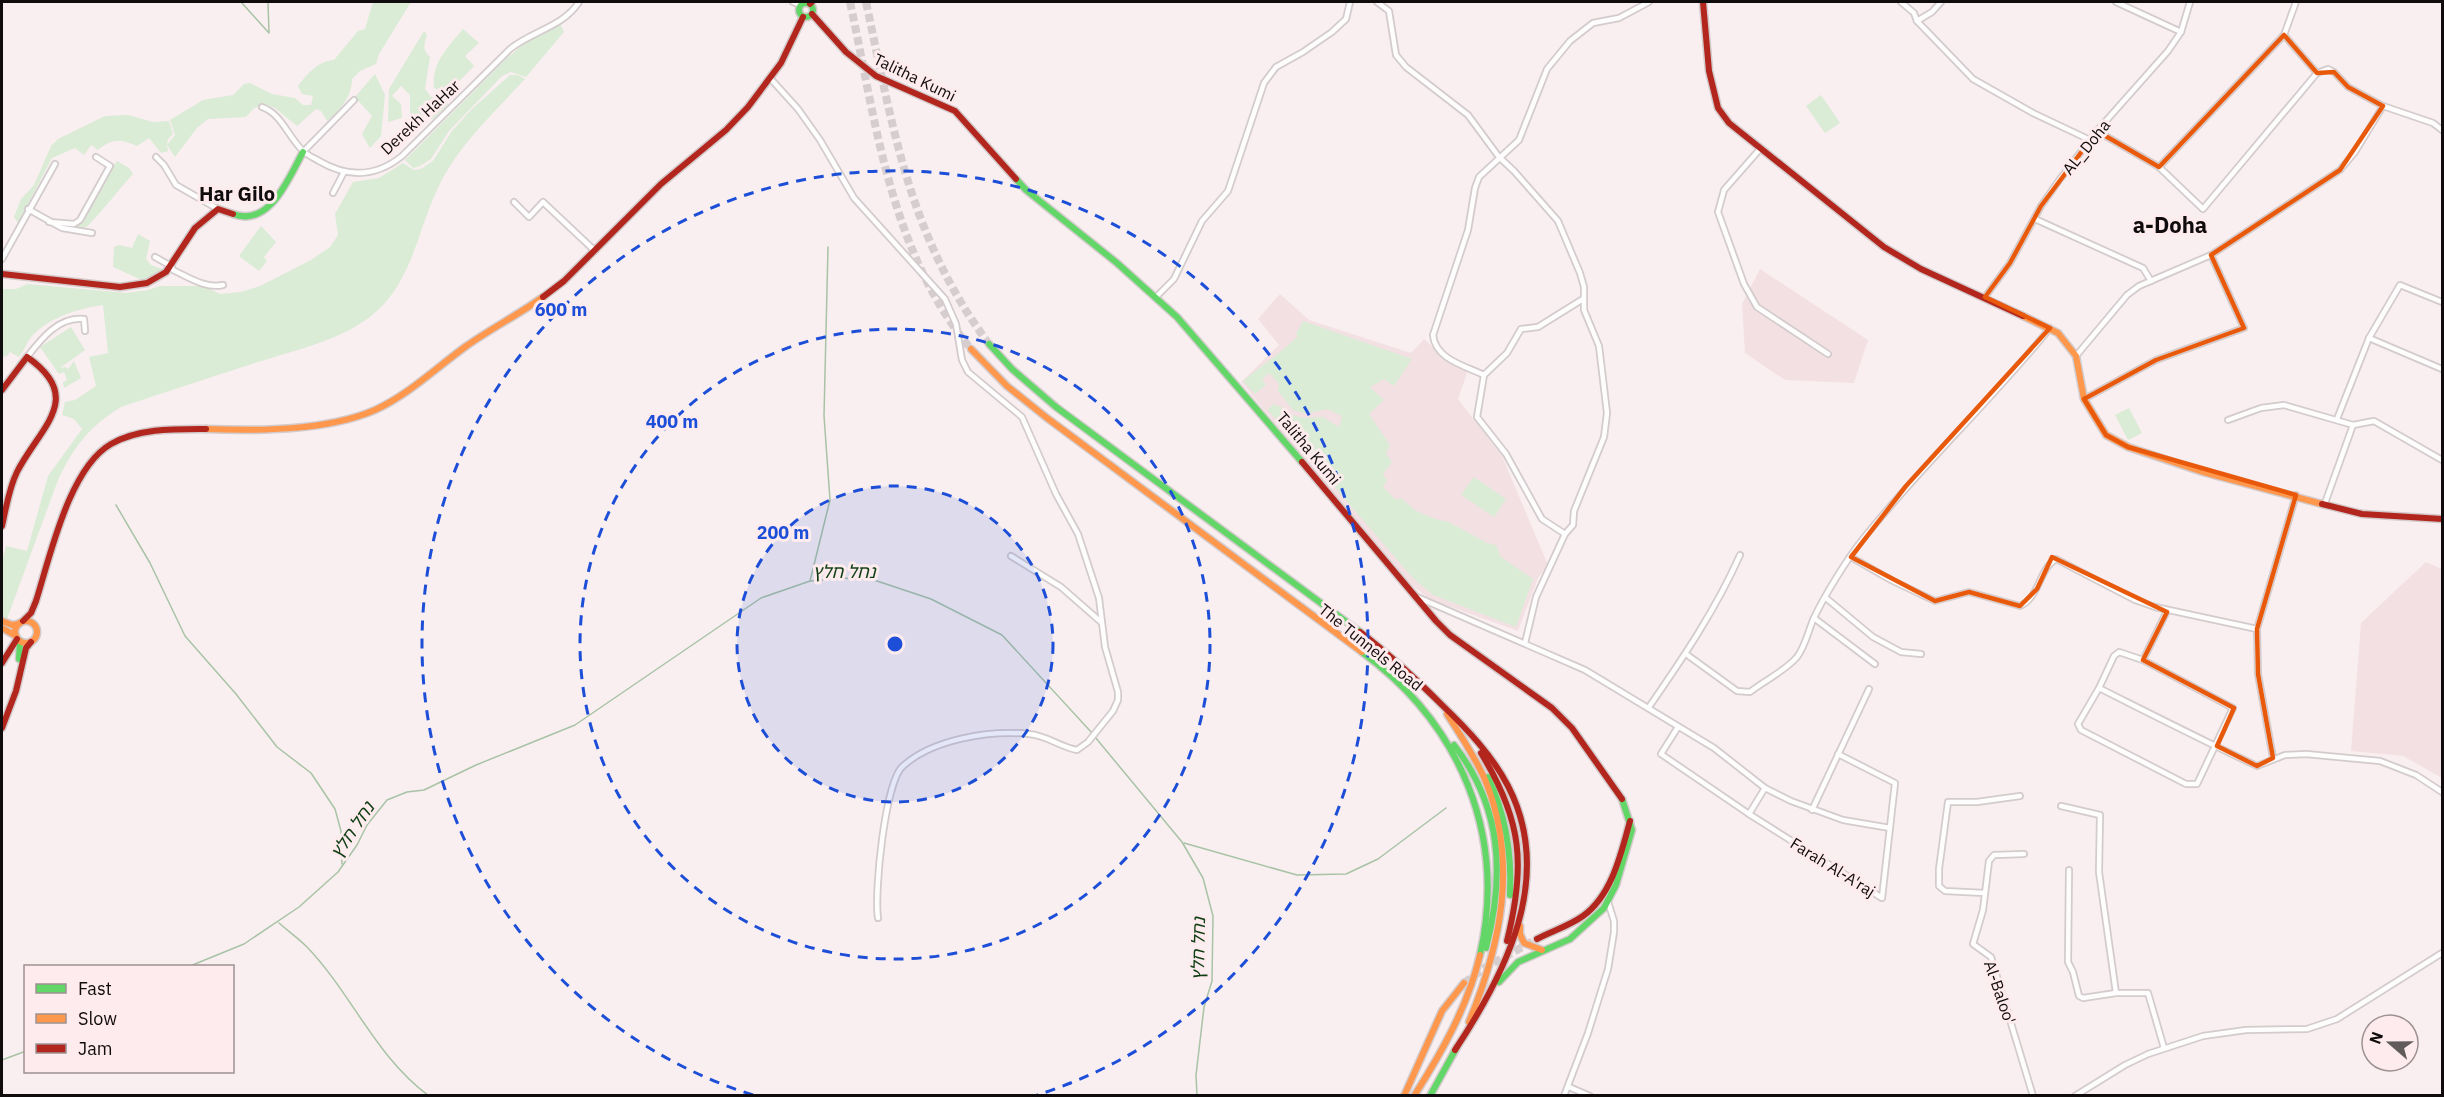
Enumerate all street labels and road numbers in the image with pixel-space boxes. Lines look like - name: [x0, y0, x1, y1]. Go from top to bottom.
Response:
- street label: Talitha Kumi: [871, 49, 959, 105]
- street label: Derekh HaHar: [376, 75, 464, 159]
- street label: AL_Doha: [2058, 115, 2115, 179]
- street label: Talitha Kumi: [1273, 407, 1345, 489]
- street label: The Tunnels Road: [1315, 599, 1427, 695]
- street label: Farah Al-A'raj: [1787, 833, 1879, 901]
- street label: Al-Baloo': [1980, 958, 2020, 1026]

